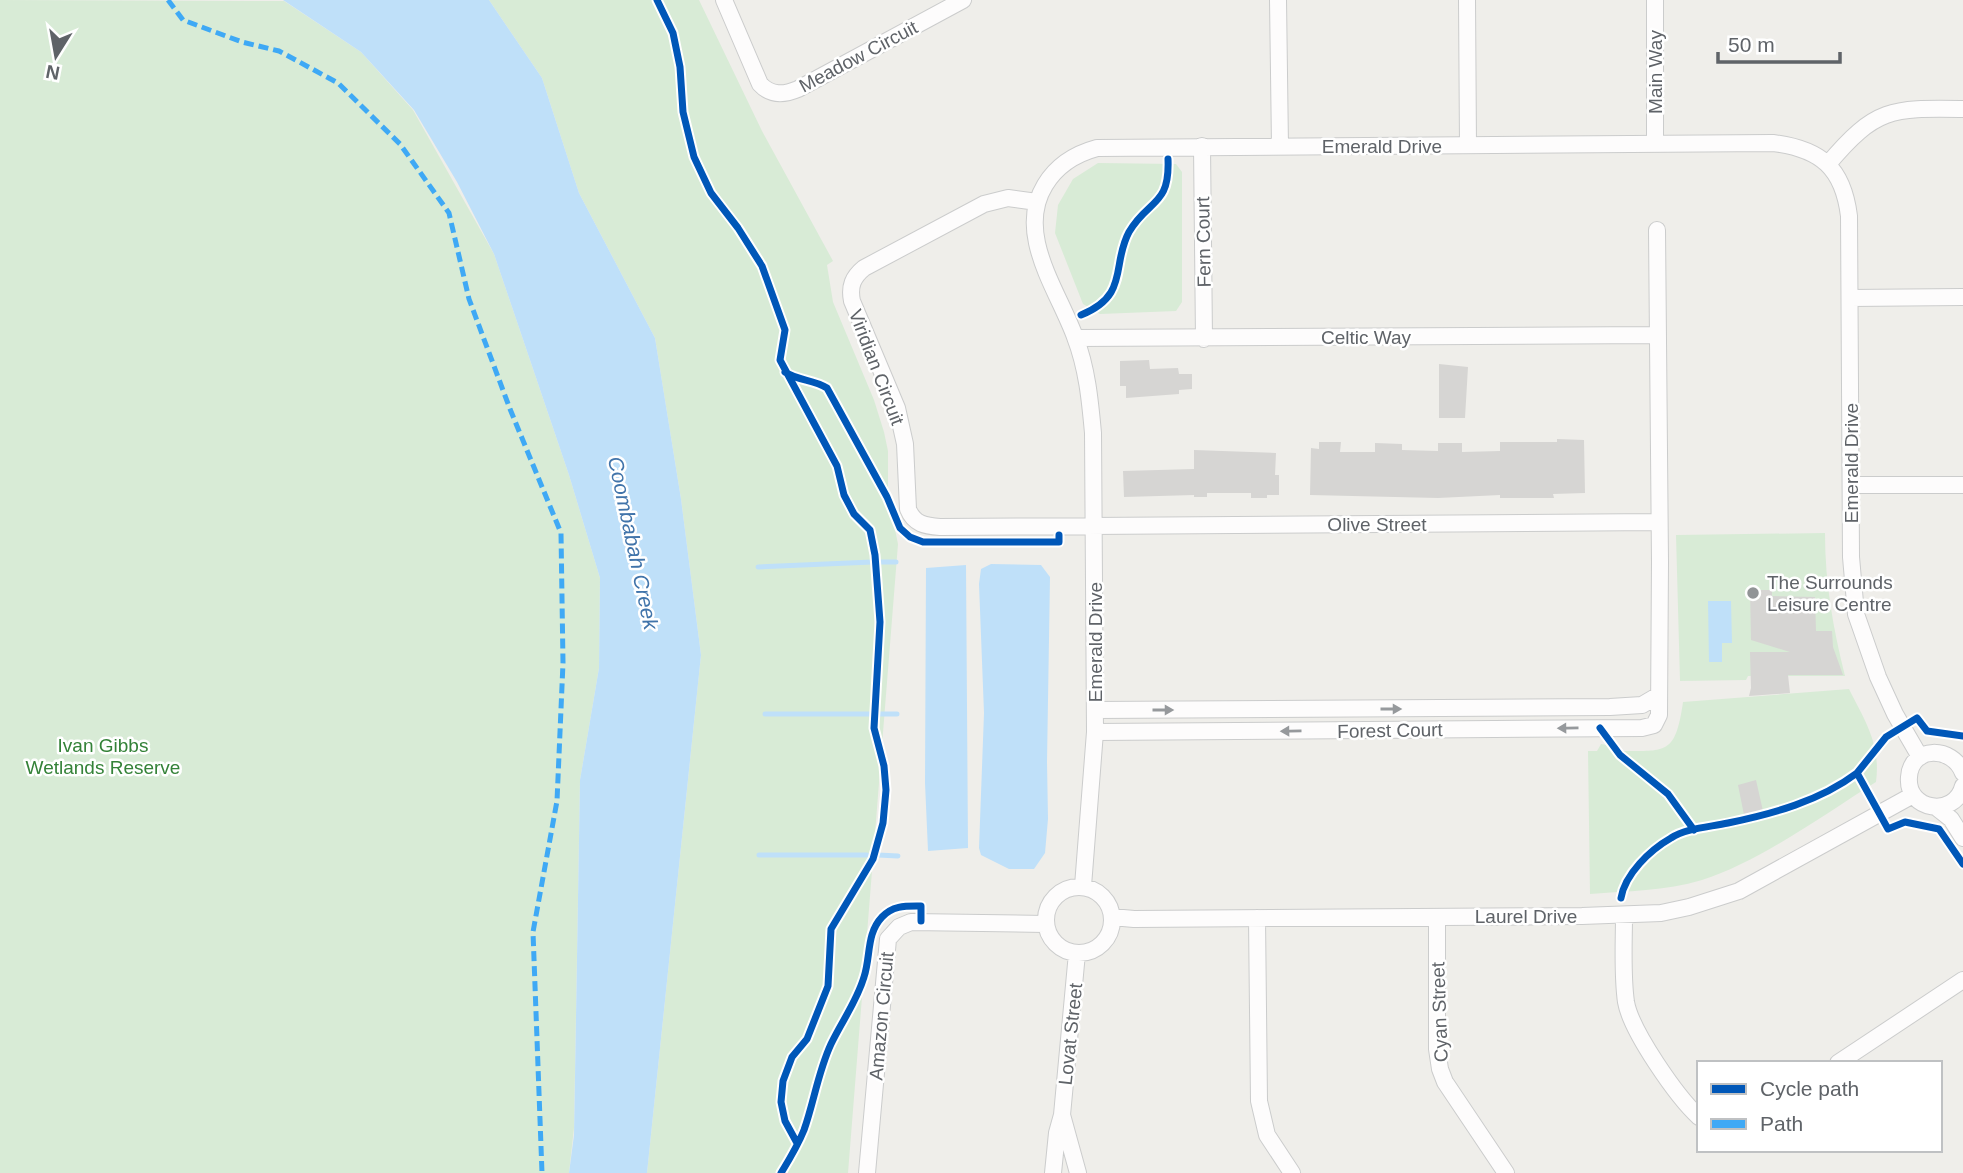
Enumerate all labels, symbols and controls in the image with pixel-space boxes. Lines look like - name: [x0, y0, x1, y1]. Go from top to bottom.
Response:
- street label: Meadow Circuit: [795, 16, 922, 96]
- north arrow: [21, 21, 91, 91]
- scale bar: [1718, 21, 1840, 65]
- street label: Main Way: [1645, 30, 1666, 114]
- text: 50 m: [1728, 33, 1775, 56]
- text: N: [44, 61, 62, 84]
- street label: Emerald Drive: [1322, 136, 1442, 157]
- street label: Fern Court: [1192, 196, 1215, 288]
- street label: Viridian Circuit: [845, 306, 908, 429]
- street label: Celtic Way: [1321, 327, 1412, 348]
- street label: Emerald Drive: [1841, 403, 1862, 523]
- water label: Coombabah Creek: [604, 454, 663, 633]
- street label: Olive Street: [1327, 514, 1427, 535]
- place label: The Surrounds Leisure Centre: [1767, 572, 1893, 615]
- street label: Emerald Drive: [1085, 582, 1106, 702]
- marker: The Surrounds Leisure Centre: [1745, 585, 1761, 601]
- one-way arrow: [1380, 703, 1402, 714]
- one-way arrow: [1153, 704, 1175, 716]
- street label: Forest Court: [1337, 719, 1444, 742]
- one-way arrow: [1556, 722, 1578, 734]
- one-way arrow: [1280, 725, 1302, 737]
- park label: Ivan Gibbs Wetlands Reserve: [26, 735, 180, 778]
- street label: Laurel Drive: [1475, 906, 1577, 927]
- street label: Amazon Circuit: [865, 950, 898, 1081]
- street label: Cyan Street: [1427, 961, 1452, 1062]
- street label: Lovat Street: [1055, 981, 1086, 1086]
- legend: [1697, 1061, 1942, 1152]
- text: Cycle path: [1760, 1077, 1859, 1100]
- text: Path: [1760, 1112, 1803, 1135]

